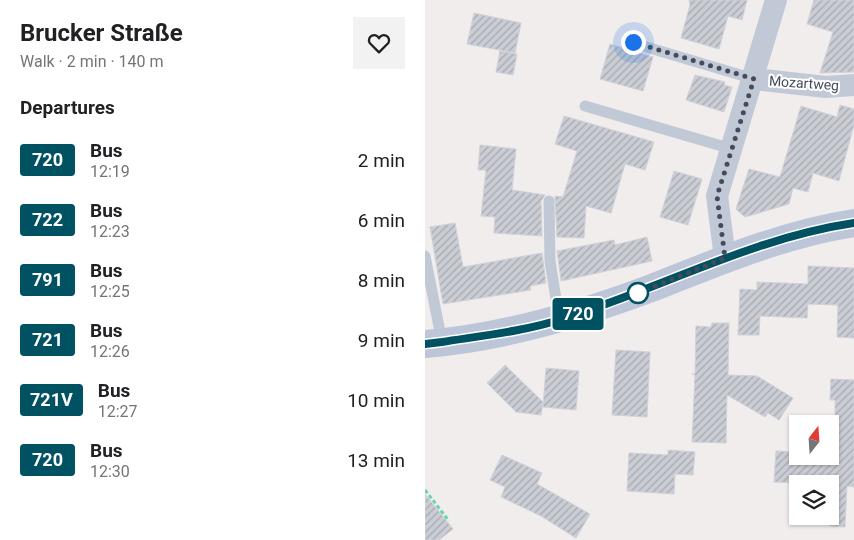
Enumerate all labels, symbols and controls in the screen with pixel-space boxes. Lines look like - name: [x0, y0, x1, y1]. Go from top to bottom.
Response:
- button: heart: [353, 17, 405, 69]
- text: Brucker Straße: [20, 19, 183, 47]
- your location: [621, 30, 646, 55]
- text: Walk · 2 min · 140 m: [20, 52, 164, 71]
- street label: Mozartweg: [768, 73, 840, 93]
- text: Departures: [20, 96, 115, 119]
- text: Bus: [90, 139, 123, 162]
- text: 720: [32, 149, 63, 170]
- text: 2 min: [358, 149, 405, 172]
- text: 12:19: [90, 162, 130, 181]
- text: Bus: [90, 199, 123, 222]
- text: 722: [32, 209, 63, 230]
- text: 6 min: [358, 209, 405, 232]
- text: 12:23: [90, 222, 130, 241]
- text: Bus: [90, 259, 123, 282]
- text: 791: [32, 269, 63, 290]
- text: 8 min: [358, 269, 405, 292]
- text: 12:25: [90, 282, 130, 301]
- unlabelled marker: [627, 282, 649, 304]
- line badge: 720: [549, 298, 607, 330]
- text: 720: [563, 303, 593, 324]
- text: Bus: [90, 319, 123, 342]
- text: 721: [32, 329, 63, 350]
- text: 9 min: [358, 329, 405, 352]
- text: 12:26: [90, 342, 130, 361]
- text: Bus: [98, 379, 130, 402]
- text: 721V: [30, 389, 73, 410]
- text: 10 min: [347, 389, 405, 412]
- text: 12:27: [98, 402, 138, 421]
- north arrow: [789, 415, 839, 465]
- map controls: [789, 415, 839, 525]
- text: Bus: [90, 439, 123, 462]
- text: 720: [32, 449, 63, 470]
- text: 13 min: [347, 449, 405, 472]
- text: 12:30: [90, 462, 130, 481]
- button: layers: [789, 475, 839, 525]

